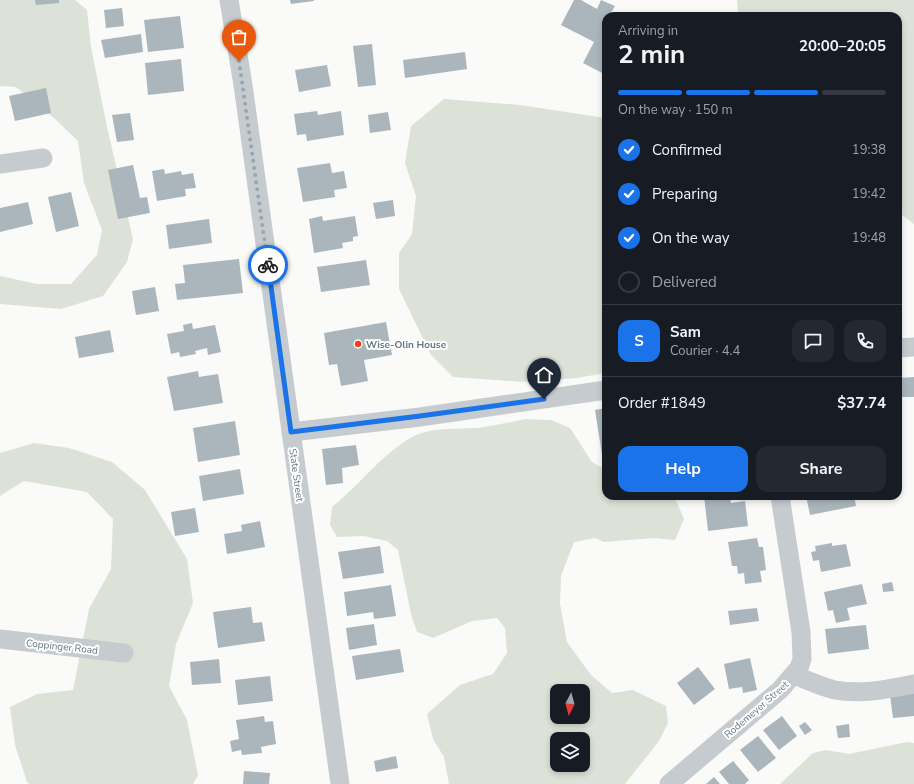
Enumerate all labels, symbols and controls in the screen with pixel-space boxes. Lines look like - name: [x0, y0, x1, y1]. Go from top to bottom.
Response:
- pin: [222, 20, 256, 61]
- text: Arriving in: [618, 22, 678, 40]
- icon: bag: [228, 26, 250, 48]
- text: 20:00–20:05: [799, 36, 886, 56]
- text: 2 min: [618, 37, 685, 72]
- text: On the way · 150 m: [618, 101, 733, 119]
- icon: check: [618, 139, 640, 161]
- text: Confirmed: [652, 140, 722, 160]
- text: 19:38: [852, 141, 886, 159]
- icon: check: [618, 183, 640, 205]
- text: Preparing: [652, 184, 717, 204]
- text: 19:42: [852, 185, 886, 203]
- icon: check: [618, 227, 640, 249]
- text: On the way: [652, 228, 730, 248]
- text: 19:48: [852, 229, 886, 247]
- courier: [248, 245, 288, 285]
- icon: bike: [257, 254, 279, 276]
- text: Delivered: [652, 272, 717, 292]
- button: chat: [792, 320, 834, 362]
- button: phone: [844, 320, 886, 362]
- text: Sam: [670, 322, 701, 342]
- text: S: [634, 331, 644, 351]
- place label: Wise-Olin House: [366, 338, 447, 352]
- marker: Wise-Olin House: [353, 339, 363, 349]
- text: Courier · 4.4: [670, 342, 740, 360]
- pin: [527, 358, 561, 399]
- icon: home: [533, 364, 555, 386]
- text: Order #1849: [618, 393, 706, 413]
- text: $37.74: [837, 393, 886, 413]
- button: Help: [618, 446, 748, 492]
- button: Share: [756, 446, 886, 492]
- street label: State Street: [285, 448, 307, 503]
- street label: Coppinger Road: [25, 636, 99, 658]
- street label: Rodemeyer Street: [722, 678, 792, 742]
- north arrow: [550, 684, 590, 724]
- map controls: [550, 684, 590, 772]
- button: layers: [550, 732, 590, 772]

